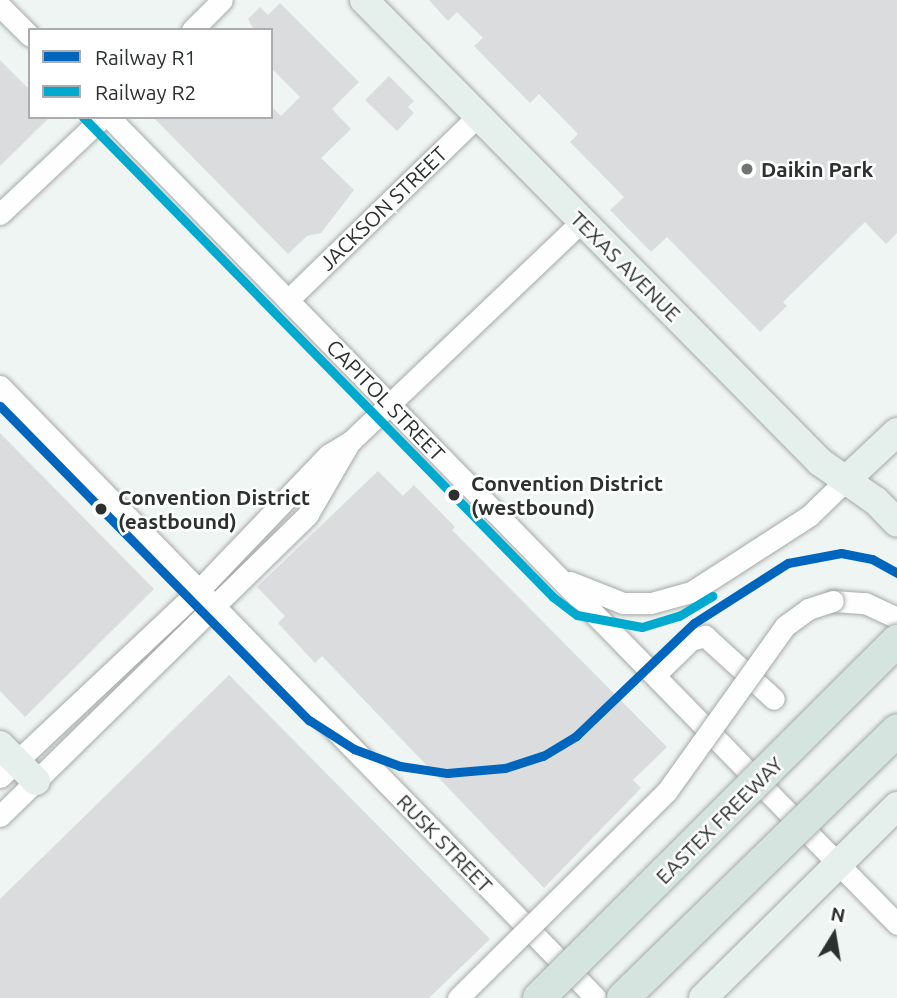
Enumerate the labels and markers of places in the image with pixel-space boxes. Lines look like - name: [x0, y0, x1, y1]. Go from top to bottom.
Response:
- place label: Daikin Park: [761, 156, 873, 182]
- marker: Daikin Park: [739, 161, 755, 177]
- place label: Convention District (westbound): [471, 470, 663, 520]
- place label: Convention District (eastbound): [118, 484, 310, 534]
- marker: Convention District (westbound): [443, 484, 465, 506]
- marker: Convention District (eastbound): [90, 498, 112, 520]

